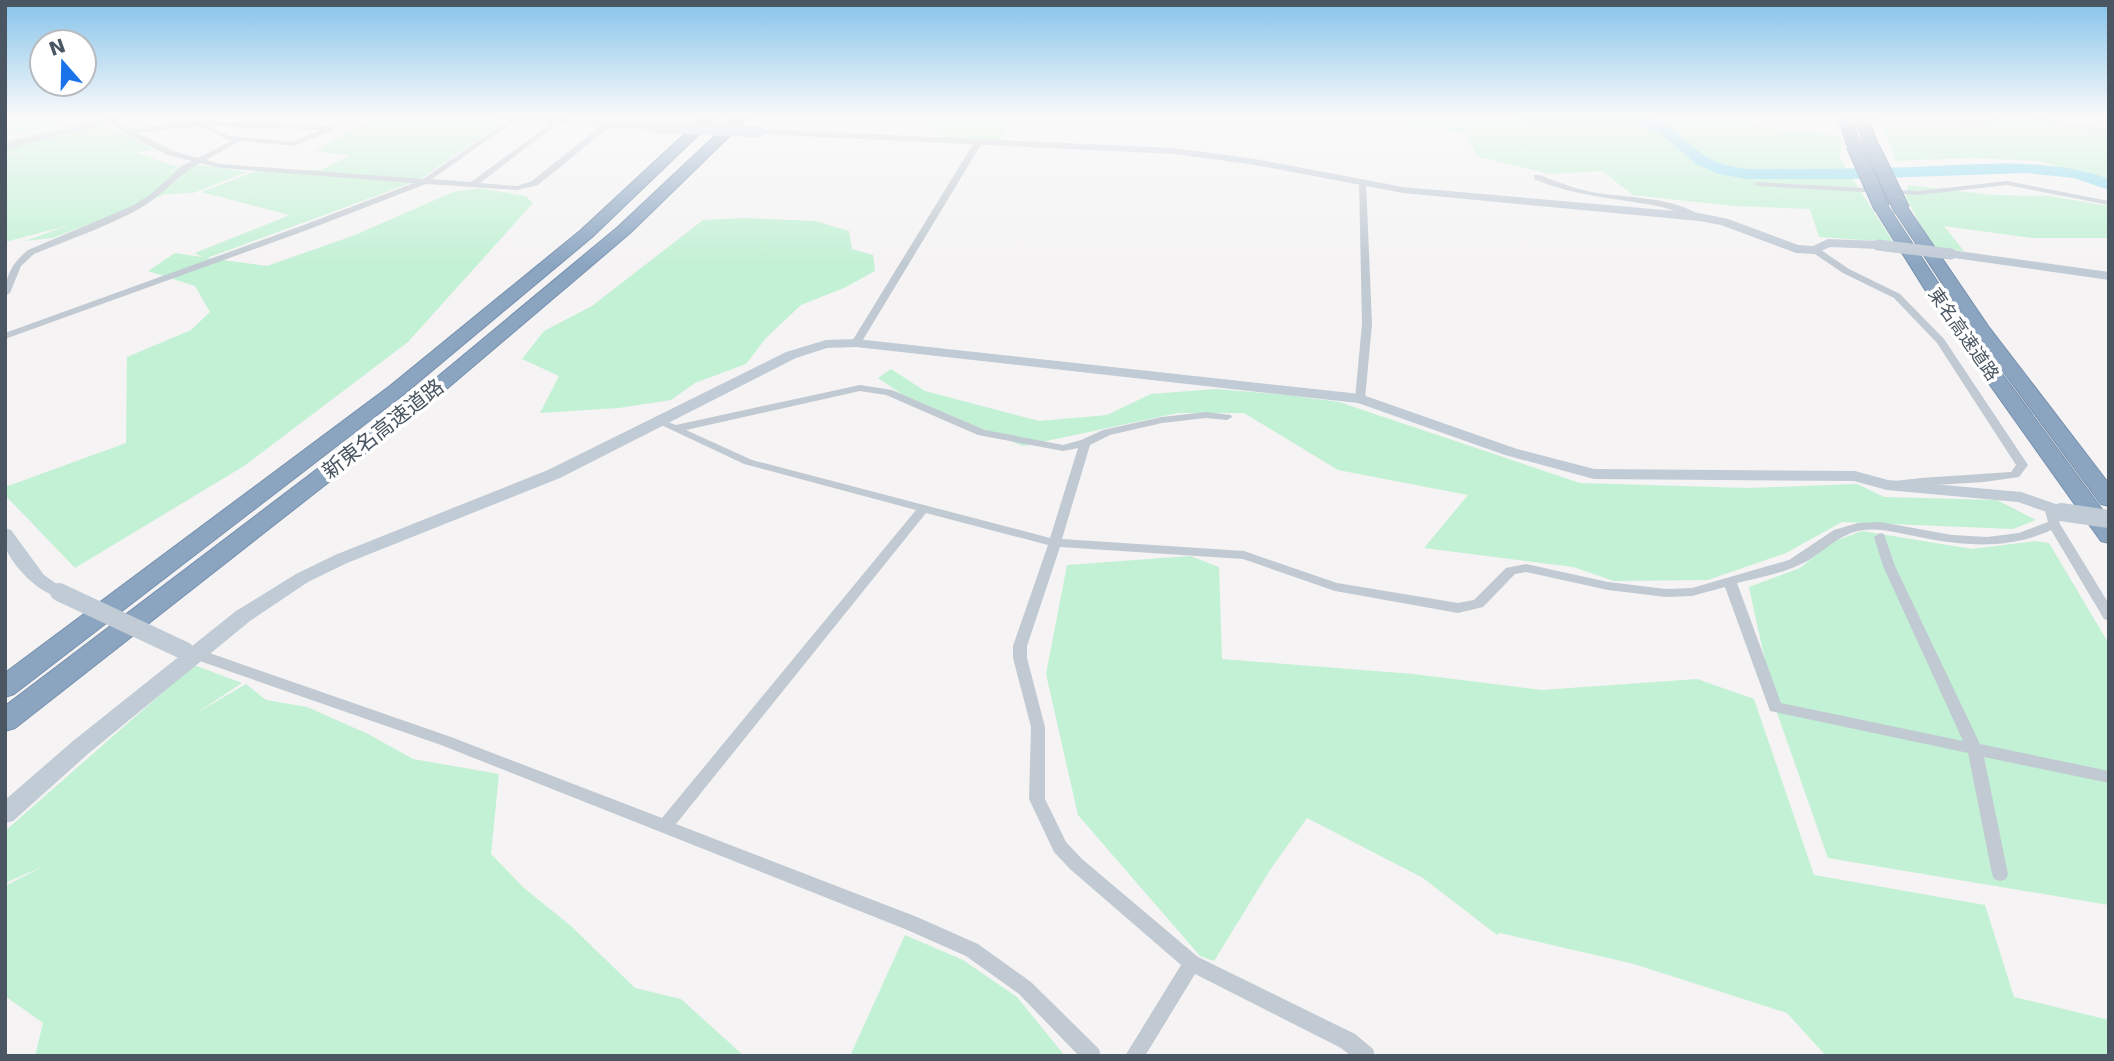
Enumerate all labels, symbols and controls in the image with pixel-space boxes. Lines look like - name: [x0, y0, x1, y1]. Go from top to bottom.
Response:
- north arrow: [28, 28, 98, 98]
- text: N: [46, 34, 68, 60]
- street label: 東名高速道路: [1924, 284, 2004, 384]
- street label: 新東名高速道路: [318, 374, 448, 484]

